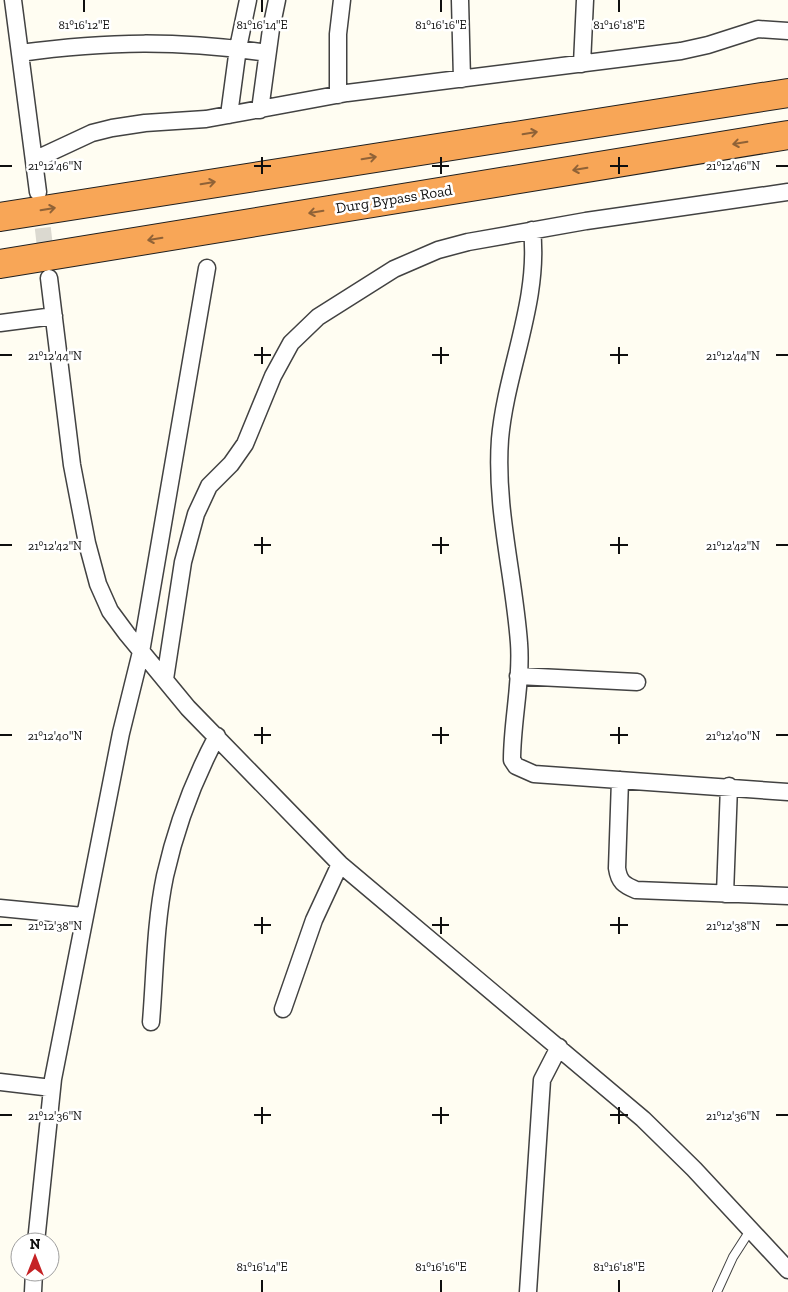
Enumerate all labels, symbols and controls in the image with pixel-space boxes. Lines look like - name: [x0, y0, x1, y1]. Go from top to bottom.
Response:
- text: 81°16'12"E: [58, 18, 110, 32]
- text: 81°16'14"E: [236, 18, 288, 32]
- text: 81°16'16"E: [415, 18, 467, 32]
- text: 81°16'18"E: [593, 18, 645, 32]
- one-way arrow: [521, 128, 537, 138]
- one-way arrow: [732, 138, 748, 148]
- one-way arrow: [361, 153, 377, 163]
- text: 21°12'46"N: [28, 159, 82, 173]
- text: 21°12'46"N: [706, 159, 760, 173]
- one-way arrow: [572, 164, 588, 174]
- one-way arrow: [200, 178, 216, 188]
- street label: Durg Bypass Road: [334, 181, 454, 217]
- one-way arrow: [40, 204, 56, 214]
- one-way arrow: [308, 207, 324, 217]
- one-way arrow: [148, 234, 164, 244]
- text: 21°12'44"N: [28, 349, 82, 363]
- text: 21°12'44"N: [706, 349, 760, 363]
- text: 21°12'42"N: [28, 539, 82, 553]
- text: 21°12'42"N: [706, 539, 760, 553]
- text: 21°12'40"N: [28, 729, 82, 743]
- text: 21°12'40"N: [706, 729, 760, 743]
- text: 21°12'38"N: [28, 919, 82, 933]
- text: 21°12'38"N: [706, 919, 760, 933]
- text: 21°12'36"N: [28, 1109, 82, 1123]
- text: 21°12'36"N: [706, 1109, 760, 1123]
- north arrow: [10, 1232, 60, 1282]
- text: N: [30, 1236, 41, 1253]
- text: 81°16'14"E: [236, 1260, 288, 1274]
- text: 81°16'16"E: [415, 1260, 467, 1274]
- text: 81°16'18"E: [593, 1260, 645, 1274]

